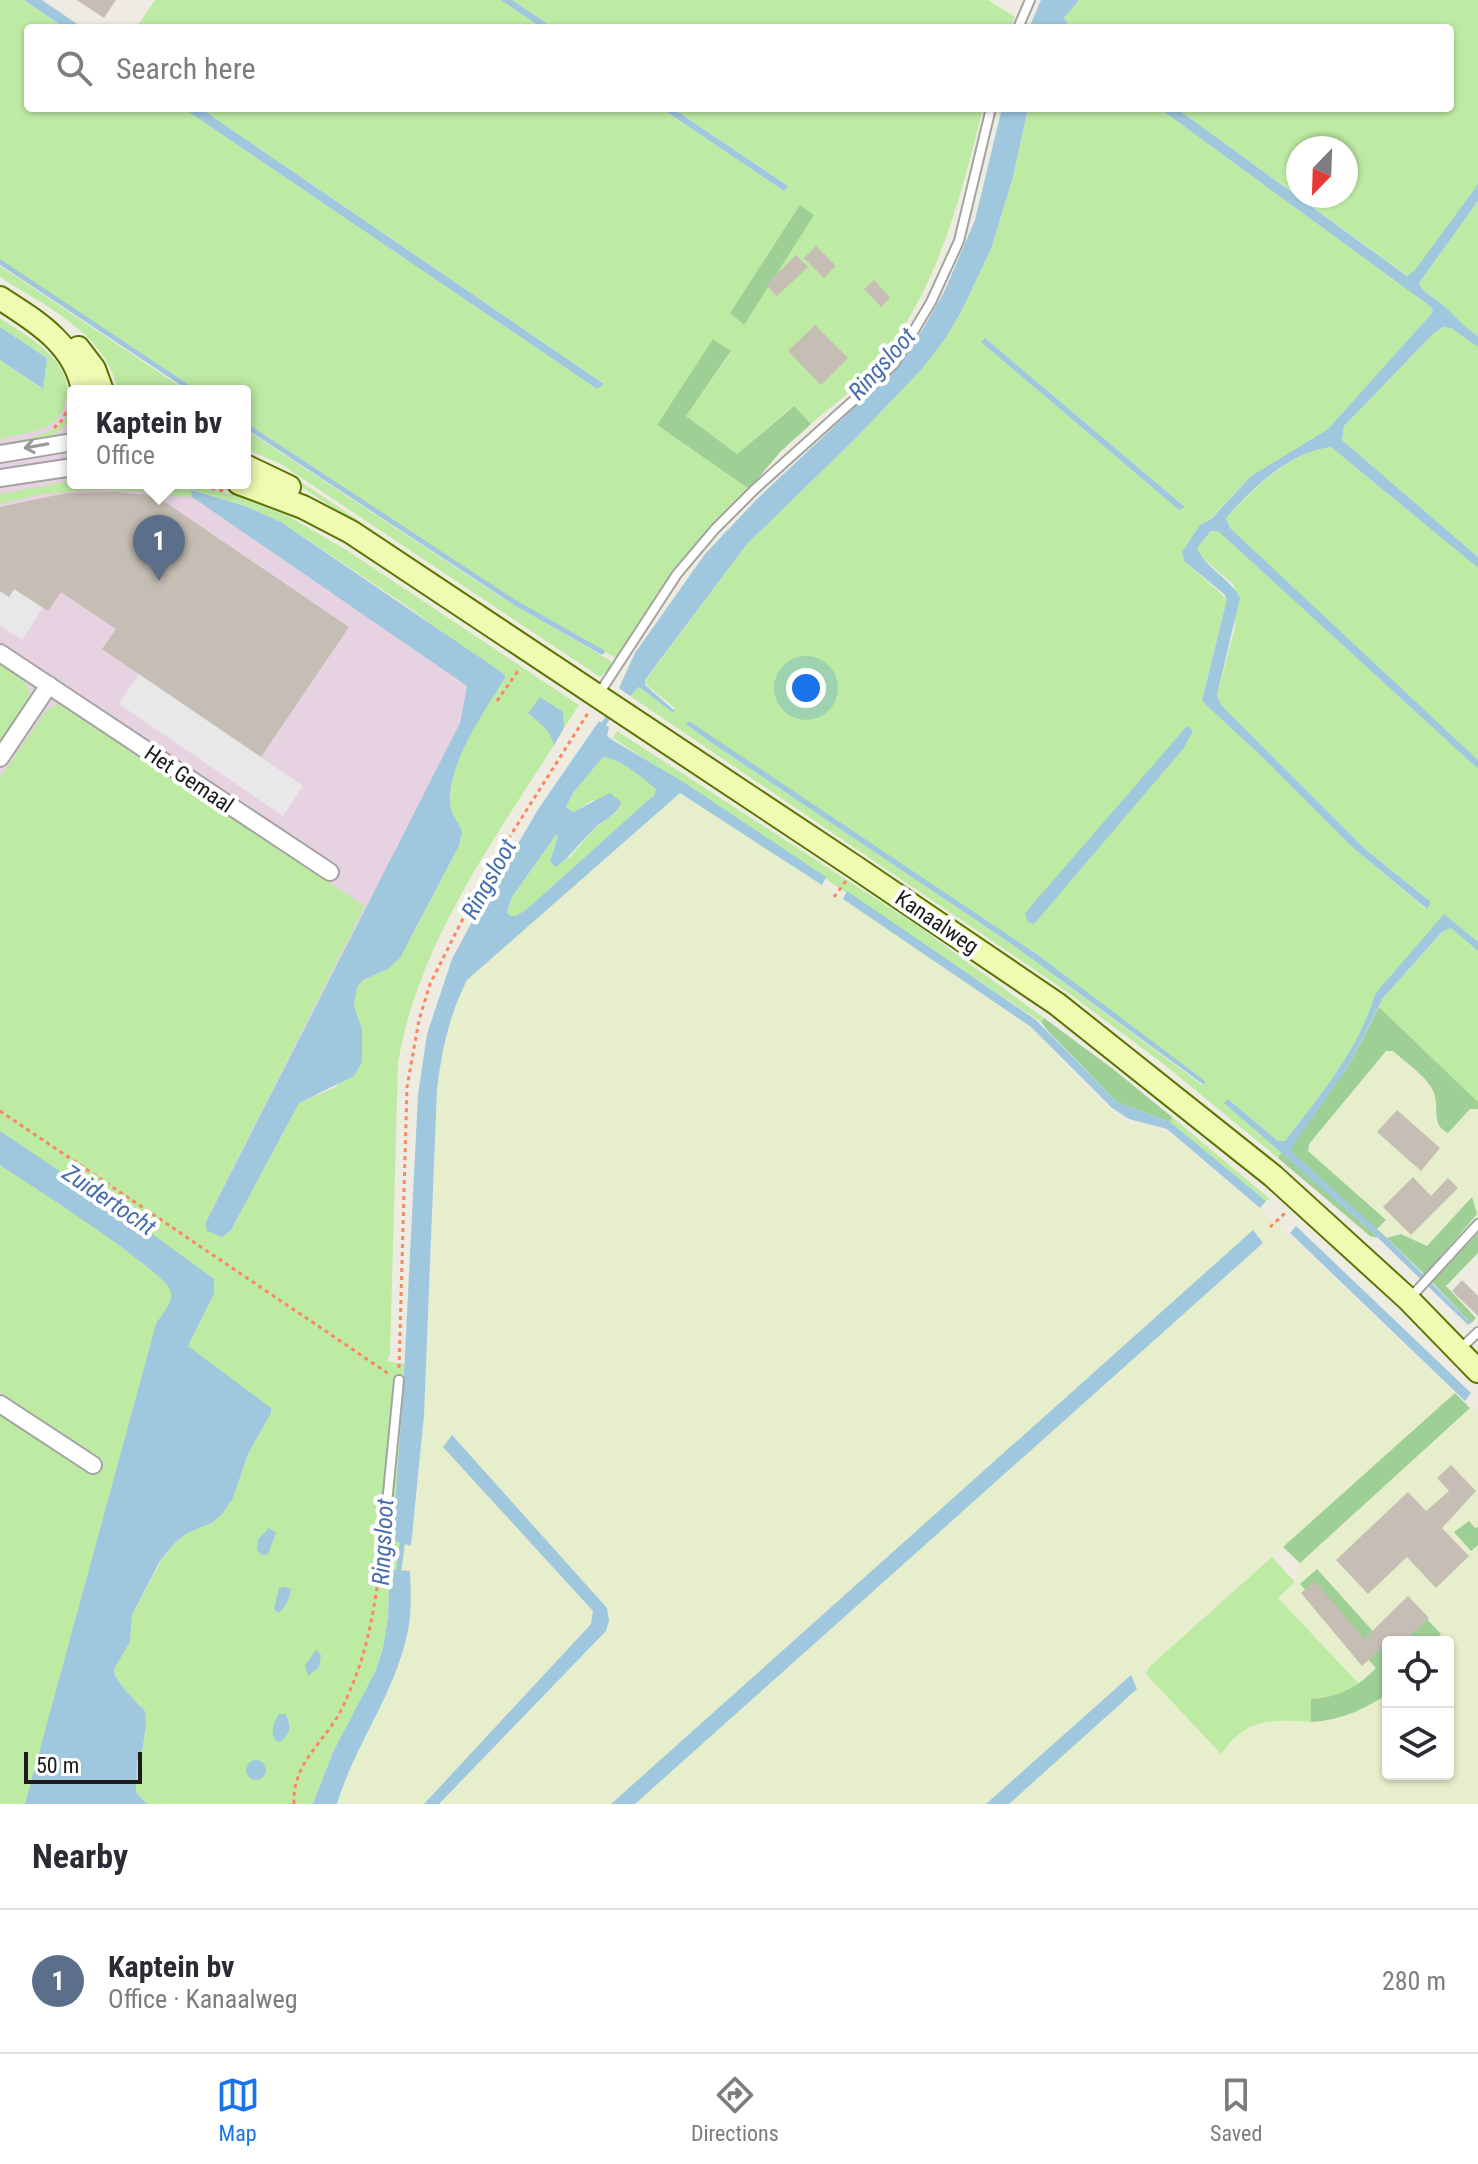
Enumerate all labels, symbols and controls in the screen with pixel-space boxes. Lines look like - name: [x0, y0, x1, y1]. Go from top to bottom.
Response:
- search box: [24, 24, 1454, 112]
- icon: search: [52, 46, 96, 90]
- text: Search here: [116, 51, 256, 86]
- north arrow: [1286, 136, 1358, 208]
- water label: Ringsloot: [843, 322, 921, 406]
- popup: [67, 385, 251, 489]
- text: Kaptein bv: [96, 405, 222, 440]
- one-way arrow: [24, 440, 49, 455]
- text: Office: [96, 440, 155, 470]
- pin: 1: [133, 515, 185, 581]
- your location: [786, 668, 826, 708]
- street label: Het Gemaal: [140, 740, 238, 818]
- water label: Ringsloot: [456, 834, 522, 924]
- street label: Kanaalweg: [891, 885, 983, 959]
- water label: Zuidertocht: [56, 1158, 161, 1241]
- water label: Ringsloot: [367, 1498, 399, 1586]
- map controls: [1382, 1636, 1454, 1780]
- button: locate: [1382, 1636, 1454, 1708]
- button: layers: [1382, 1708, 1454, 1780]
- scale bar: [24, 1748, 142, 1784]
- text: 50 m: [36, 1753, 79, 1778]
- text: Nearby: [32, 1836, 128, 1876]
- text: Kaptein bv: [108, 1949, 235, 1984]
- text: 1: [51, 1966, 65, 1996]
- text: 280 m: [1382, 1966, 1446, 1996]
- text: Office · Kanaalweg: [108, 1984, 297, 2014]
- tab: Map: [216, 2073, 260, 2146]
- tab: Directions: [691, 2073, 779, 2146]
- tab: Saved: [1210, 2073, 1262, 2146]

